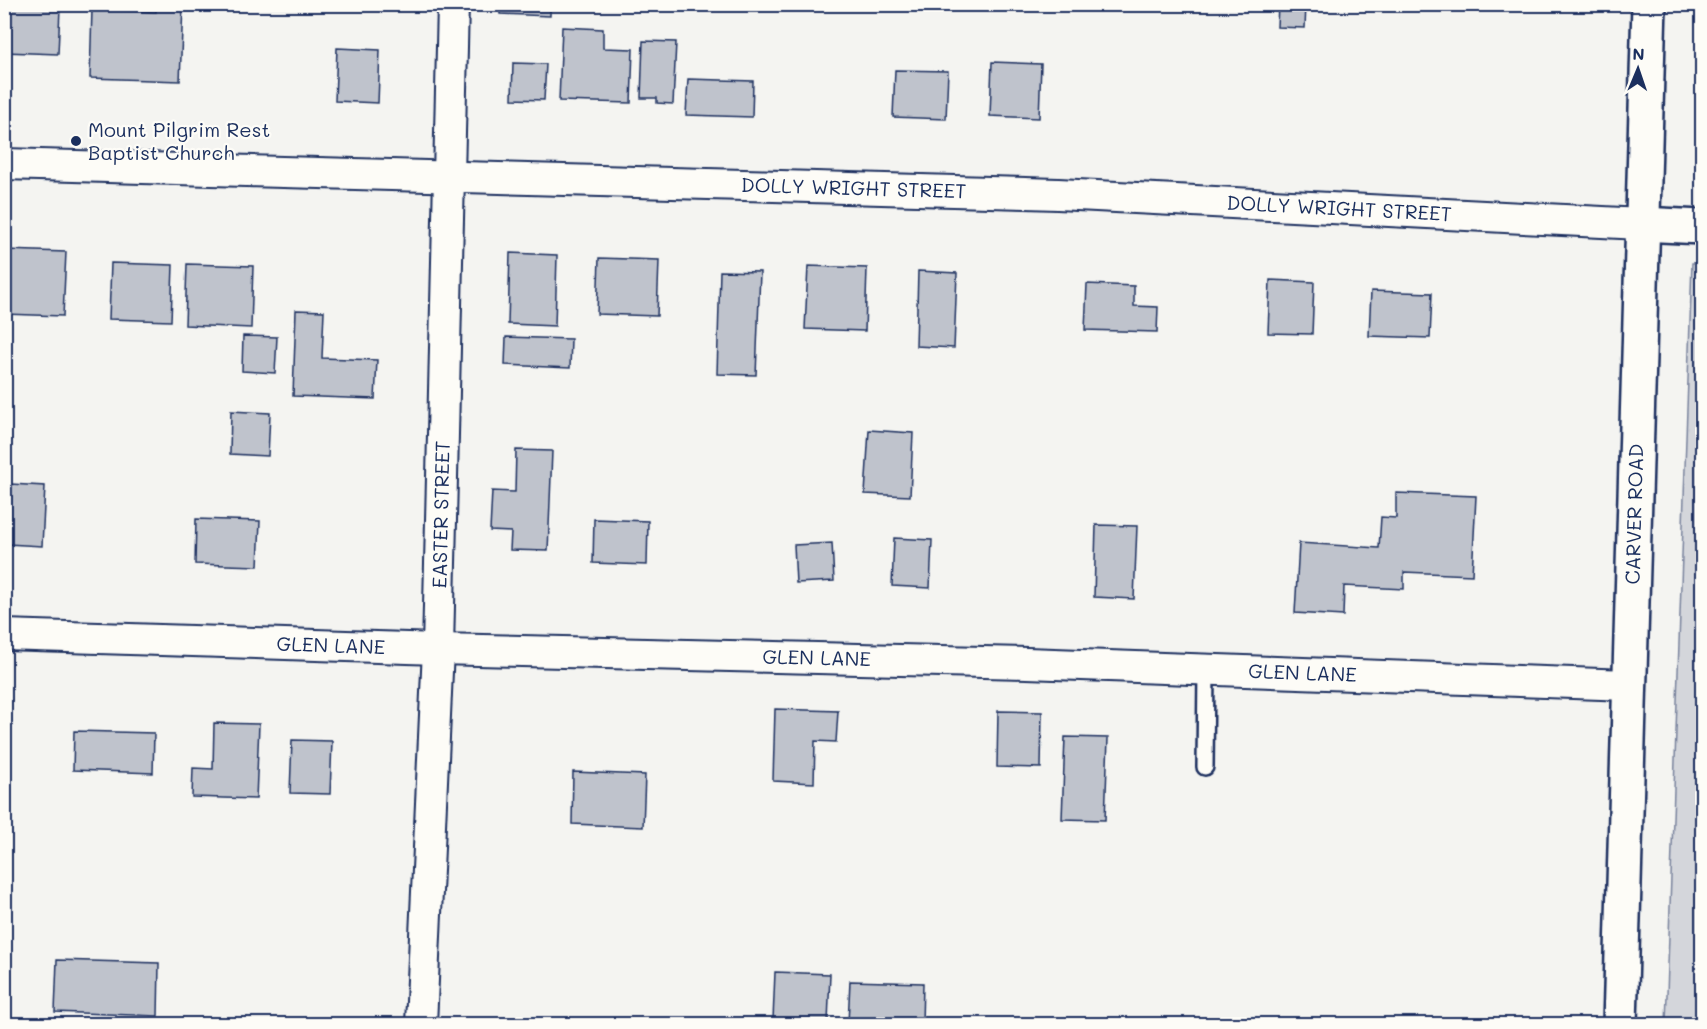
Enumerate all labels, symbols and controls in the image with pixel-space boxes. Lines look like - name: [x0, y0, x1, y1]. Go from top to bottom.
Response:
- north arrow: [1608, 39, 1668, 99]
- text: N: [1632, 43, 1645, 64]
- place label: Mount Pilgrim Rest Baptist Church: [88, 116, 270, 165]
- marker: Mount Pilgrim Rest Baptist Church: [69, 134, 83, 148]
- street label: DOLLY WRIGHT STREET: [741, 171, 967, 203]
- street label: DOLLY WRIGHT STREET: [1226, 189, 1452, 226]
- street label: EASTER STREET: [425, 440, 455, 589]
- street label: CARVER ROAD: [1618, 443, 1648, 585]
- street label: GLEN LANE: [276, 630, 386, 659]
- street label: GLEN LANE: [762, 643, 871, 671]
- street label: GLEN LANE: [1248, 657, 1357, 687]

